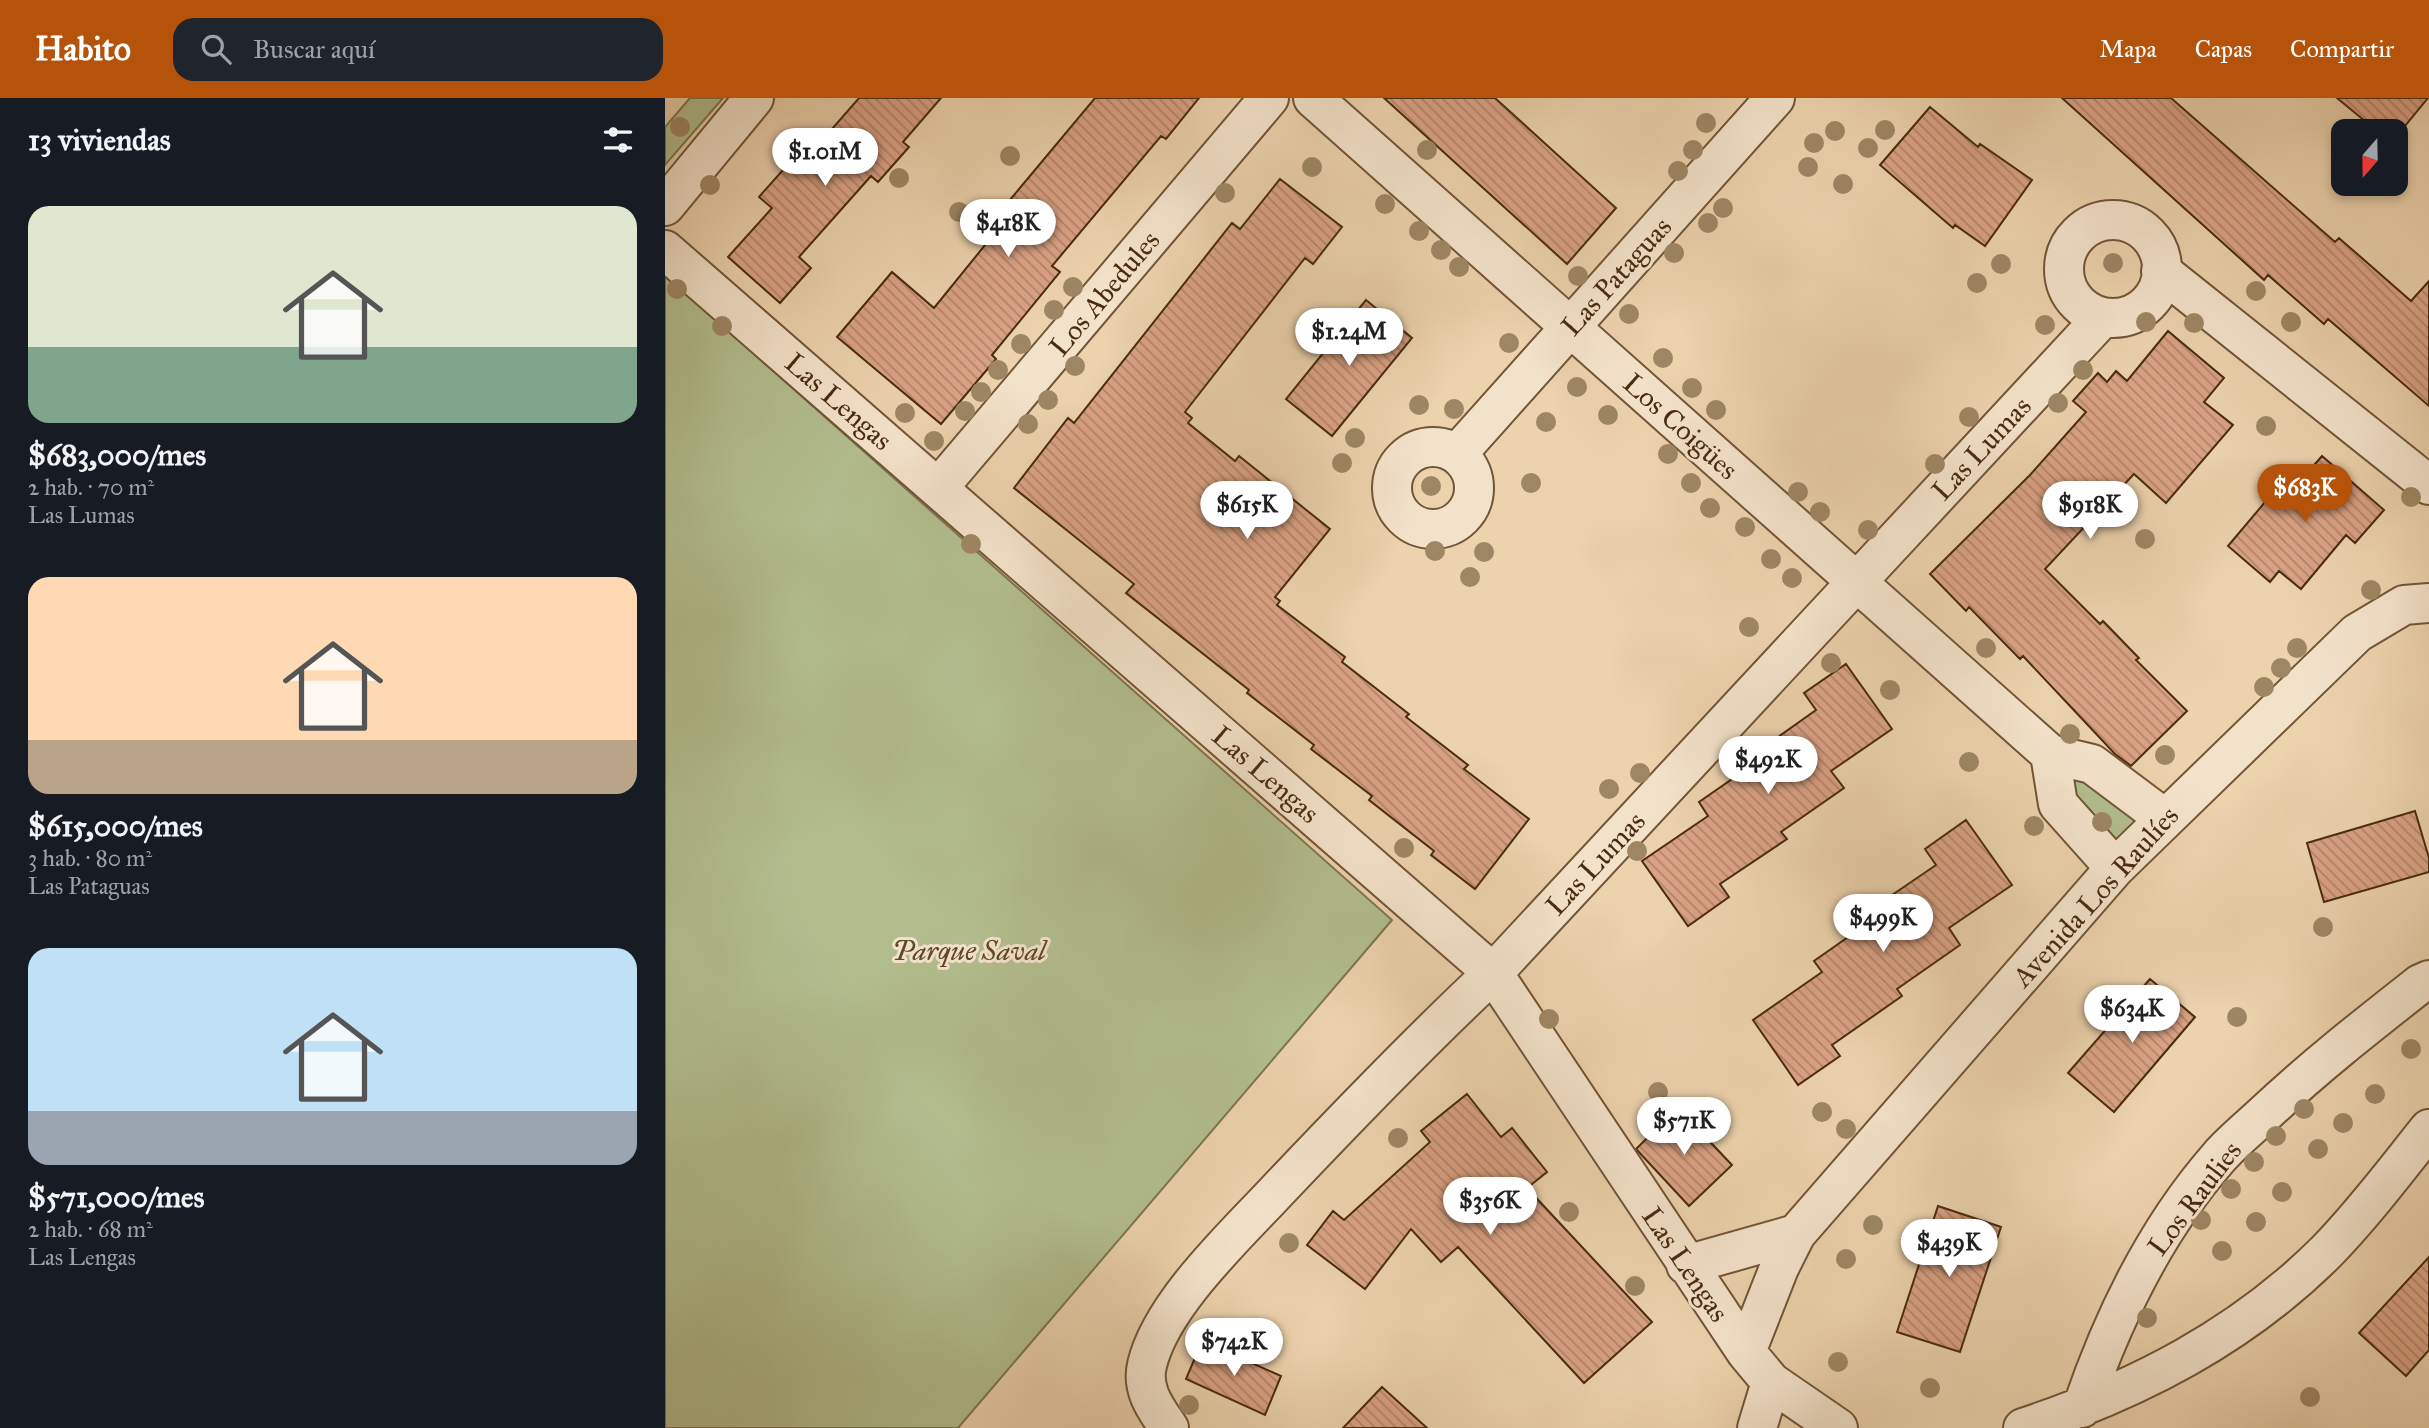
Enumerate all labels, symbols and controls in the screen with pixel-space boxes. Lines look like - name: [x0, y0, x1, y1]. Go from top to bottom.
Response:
- search box: [173, 18, 663, 81]
- text: Habito: [35, 29, 131, 69]
- icon: search: [197, 30, 235, 68]
- text: Buscar aquí: [253, 33, 375, 65]
- text: Mapa: [2100, 34, 2157, 64]
- text: Capas: [2195, 34, 2252, 64]
- text: Compartir: [2290, 34, 2394, 64]
- north arrow: [2331, 119, 2408, 196]
- map controls: [2331, 119, 2408, 196]
- icon: filters: [599, 121, 637, 159]
- text: 13 viviendas: [28, 122, 171, 158]
- pin: $1.01M: [768, 129, 882, 188]
- text: $1.01M: [788, 137, 862, 165]
- pin: $418K: [959, 200, 1057, 259]
- text: $418K: [976, 208, 1040, 236]
- street label: Las Pataguas: [1554, 210, 1679, 343]
- street label: Los Abedules: [1042, 223, 1167, 363]
- icon: home: [270, 252, 396, 378]
- pin: $1.24M: [1292, 308, 1406, 368]
- text: $1.24M: [1311, 317, 1387, 345]
- street label: Las Lengas: [778, 345, 900, 458]
- street label: Los Coigües: [1616, 366, 1745, 487]
- street label: Las Lumas: [1924, 389, 2038, 508]
- text: $683,000/mes: [28, 437, 206, 473]
- pin: $683K: [2256, 464, 2354, 524]
- text: 2 hab. · 70 m²: [28, 473, 154, 501]
- text: $683K: [2273, 473, 2337, 501]
- pin: $615K: [1198, 482, 1296, 541]
- pin: $918K: [2041, 482, 2139, 541]
- text: $615K: [1216, 490, 1278, 518]
- text: $918K: [2058, 490, 2122, 518]
- text: Las Lumas: [28, 501, 135, 529]
- icon: home: [270, 623, 396, 749]
- street label: Las Lengas: [1205, 718, 1327, 831]
- pin: $492K: [1719, 736, 1817, 796]
- text: $492K: [1735, 745, 1801, 773]
- street label: Avenida Los Raulíes: [2004, 798, 2186, 995]
- street label: Las Lumas: [1538, 804, 1652, 923]
- text: $615,000/mes: [28, 808, 203, 844]
- text: 3 hab. · 80 m²: [28, 844, 152, 872]
- text: Las Pataguas: [28, 872, 150, 900]
- pin: $499K: [1834, 894, 1932, 954]
- text: $499K: [1849, 903, 1917, 931]
- park label: Parque Saval: [892, 933, 1048, 968]
- pin: $634K: [2083, 986, 2181, 1045]
- icon: home: [270, 994, 396, 1120]
- text: $634K: [2100, 994, 2164, 1022]
- pin: $571K: [1635, 1098, 1733, 1157]
- text: $571K: [1653, 1106, 1715, 1134]
- street label: Los Raulies: [2140, 1134, 2249, 1263]
- pin: $356K: [1441, 1178, 1539, 1237]
- text: $571,000/mes: [28, 1179, 205, 1215]
- text: $356K: [1459, 1186, 1521, 1214]
- street label: Las Lengas: [1634, 1200, 1737, 1329]
- text: 2 hab. · 68 m²: [28, 1215, 153, 1243]
- pin: $439K: [1900, 1220, 1998, 1279]
- text: $439K: [1917, 1228, 1981, 1256]
- text: Las Lengas: [28, 1243, 136, 1271]
- pin: $742K: [1185, 1318, 1283, 1378]
- text: $742K: [1201, 1327, 1267, 1355]

